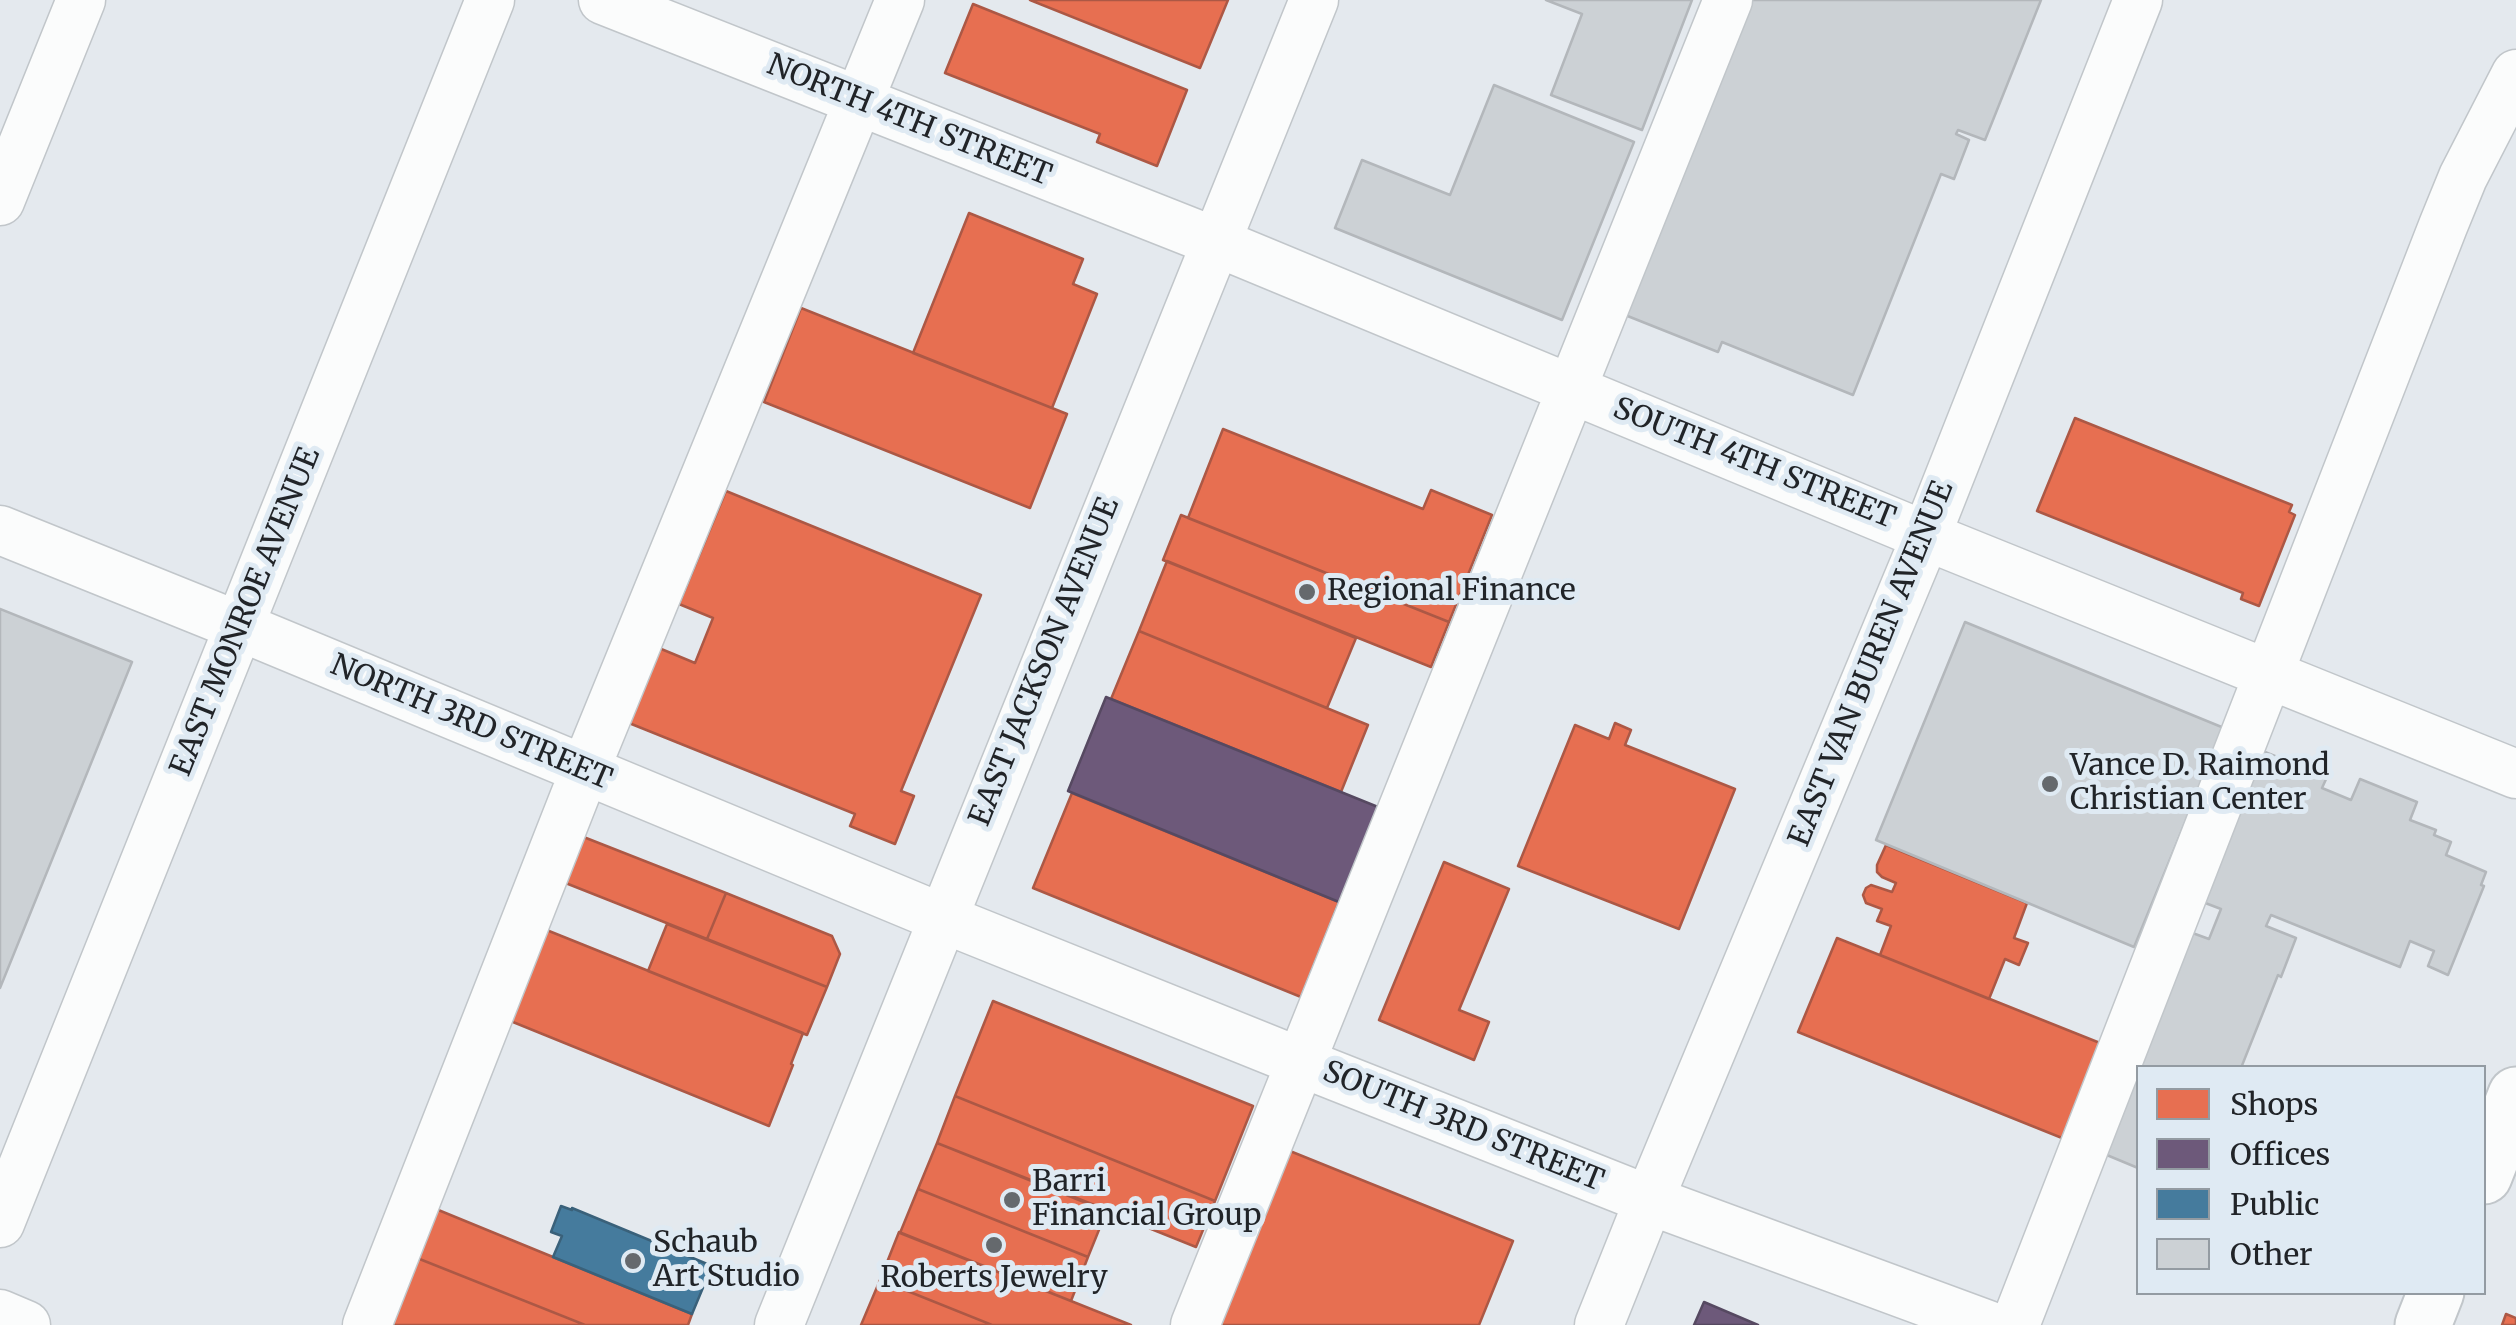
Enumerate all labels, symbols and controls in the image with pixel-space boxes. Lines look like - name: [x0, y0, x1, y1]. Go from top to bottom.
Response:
- street label: NORTH 4TH STREET: [762, 48, 1056, 194]
- street label: SOUTH 4TH STREET: [1608, 391, 1900, 537]
- street label: EAST MONROE AVENUE: [164, 443, 328, 781]
- street label: EAST VAN BUREN AVENUE: [1782, 476, 1962, 852]
- street label: EAST JACKSON AVENUE: [963, 493, 1127, 831]
- place label: Regional Finance: [1327, 574, 1576, 610]
- marker: Regional Finance: [1296, 581, 1318, 603]
- street label: NORTH 3RD STREET: [325, 648, 617, 798]
- place label: Vance D. Raimond Christian Center: [2070, 749, 2330, 820]
- marker: Vance D. Raimond Christian Center: [2039, 773, 2061, 795]
- street label: SOUTH 3RD STREET: [1317, 1054, 1609, 1200]
- legend: [2136, 1065, 2486, 1295]
- text: Shops: [2230, 1085, 2318, 1123]
- text: Offices: [2230, 1135, 2330, 1173]
- place label: Barri Financial Group: [1032, 1165, 1261, 1236]
- text: Public: [2230, 1185, 2319, 1223]
- marker: Barri Financial Group: [1001, 1189, 1023, 1211]
- place label: Schaub Art Studio: [653, 1226, 800, 1296]
- marker: Roberts Jewelry: [983, 1234, 1005, 1256]
- text: Other: [2230, 1235, 2313, 1273]
- marker: Schaub Art Studio: [622, 1250, 644, 1272]
- place label: Roberts Jewelry: [880, 1261, 1108, 1297]

